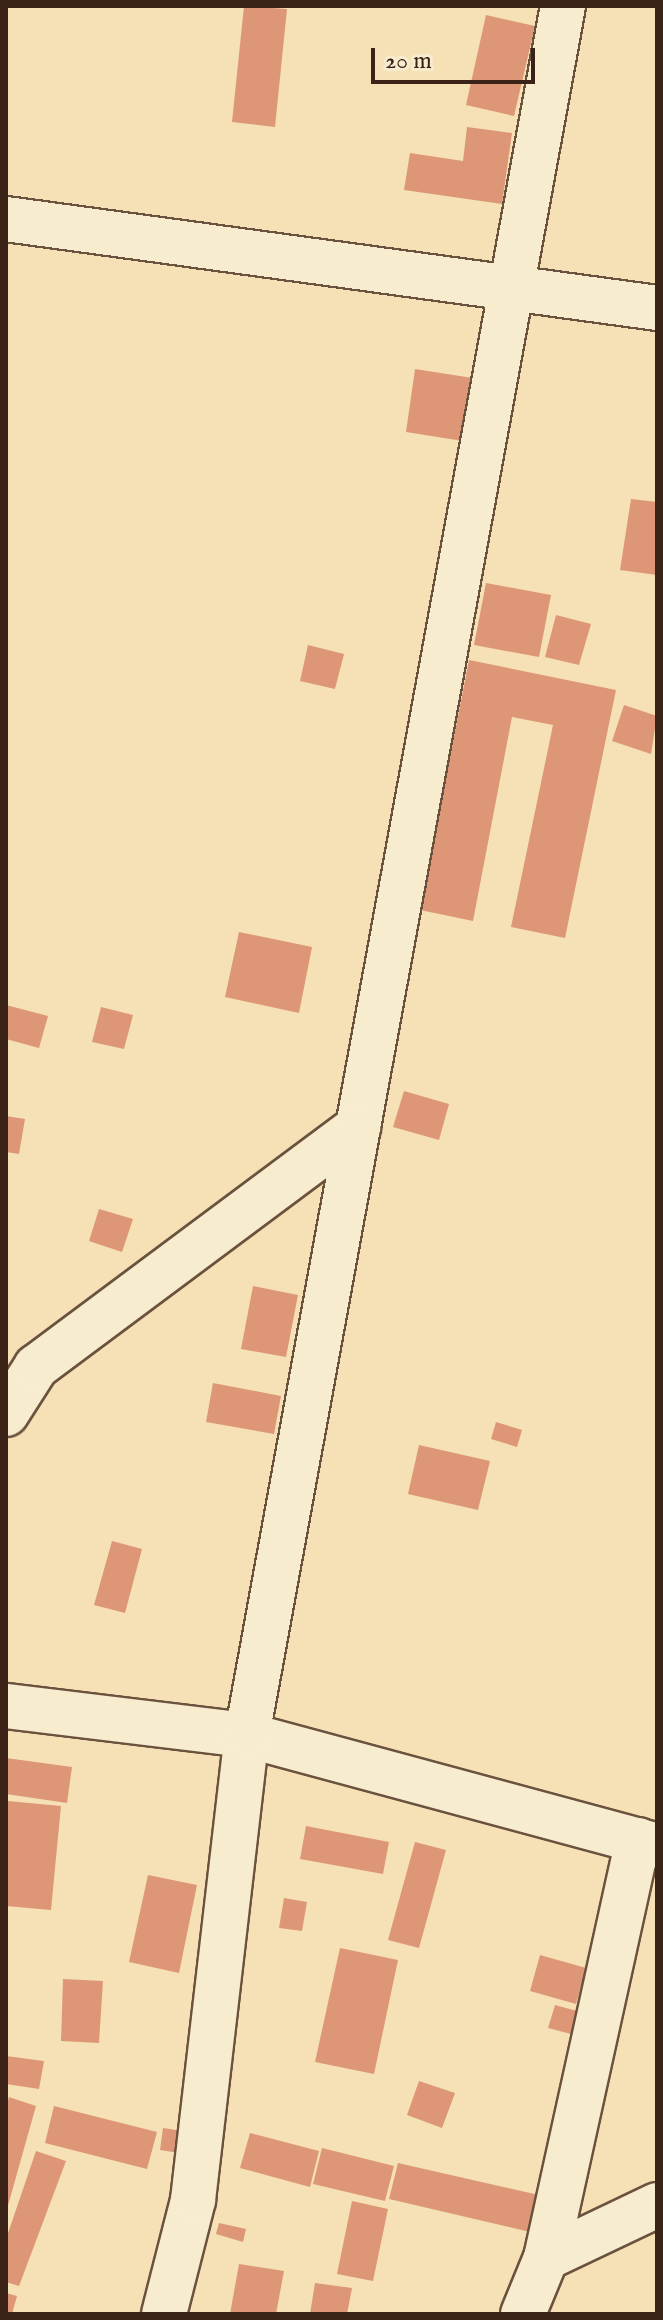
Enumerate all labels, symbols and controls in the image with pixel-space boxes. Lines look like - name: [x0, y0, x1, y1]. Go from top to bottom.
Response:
- scale bar: [375, 32, 539, 82]
- text: 20 m: [385, 46, 432, 77]

